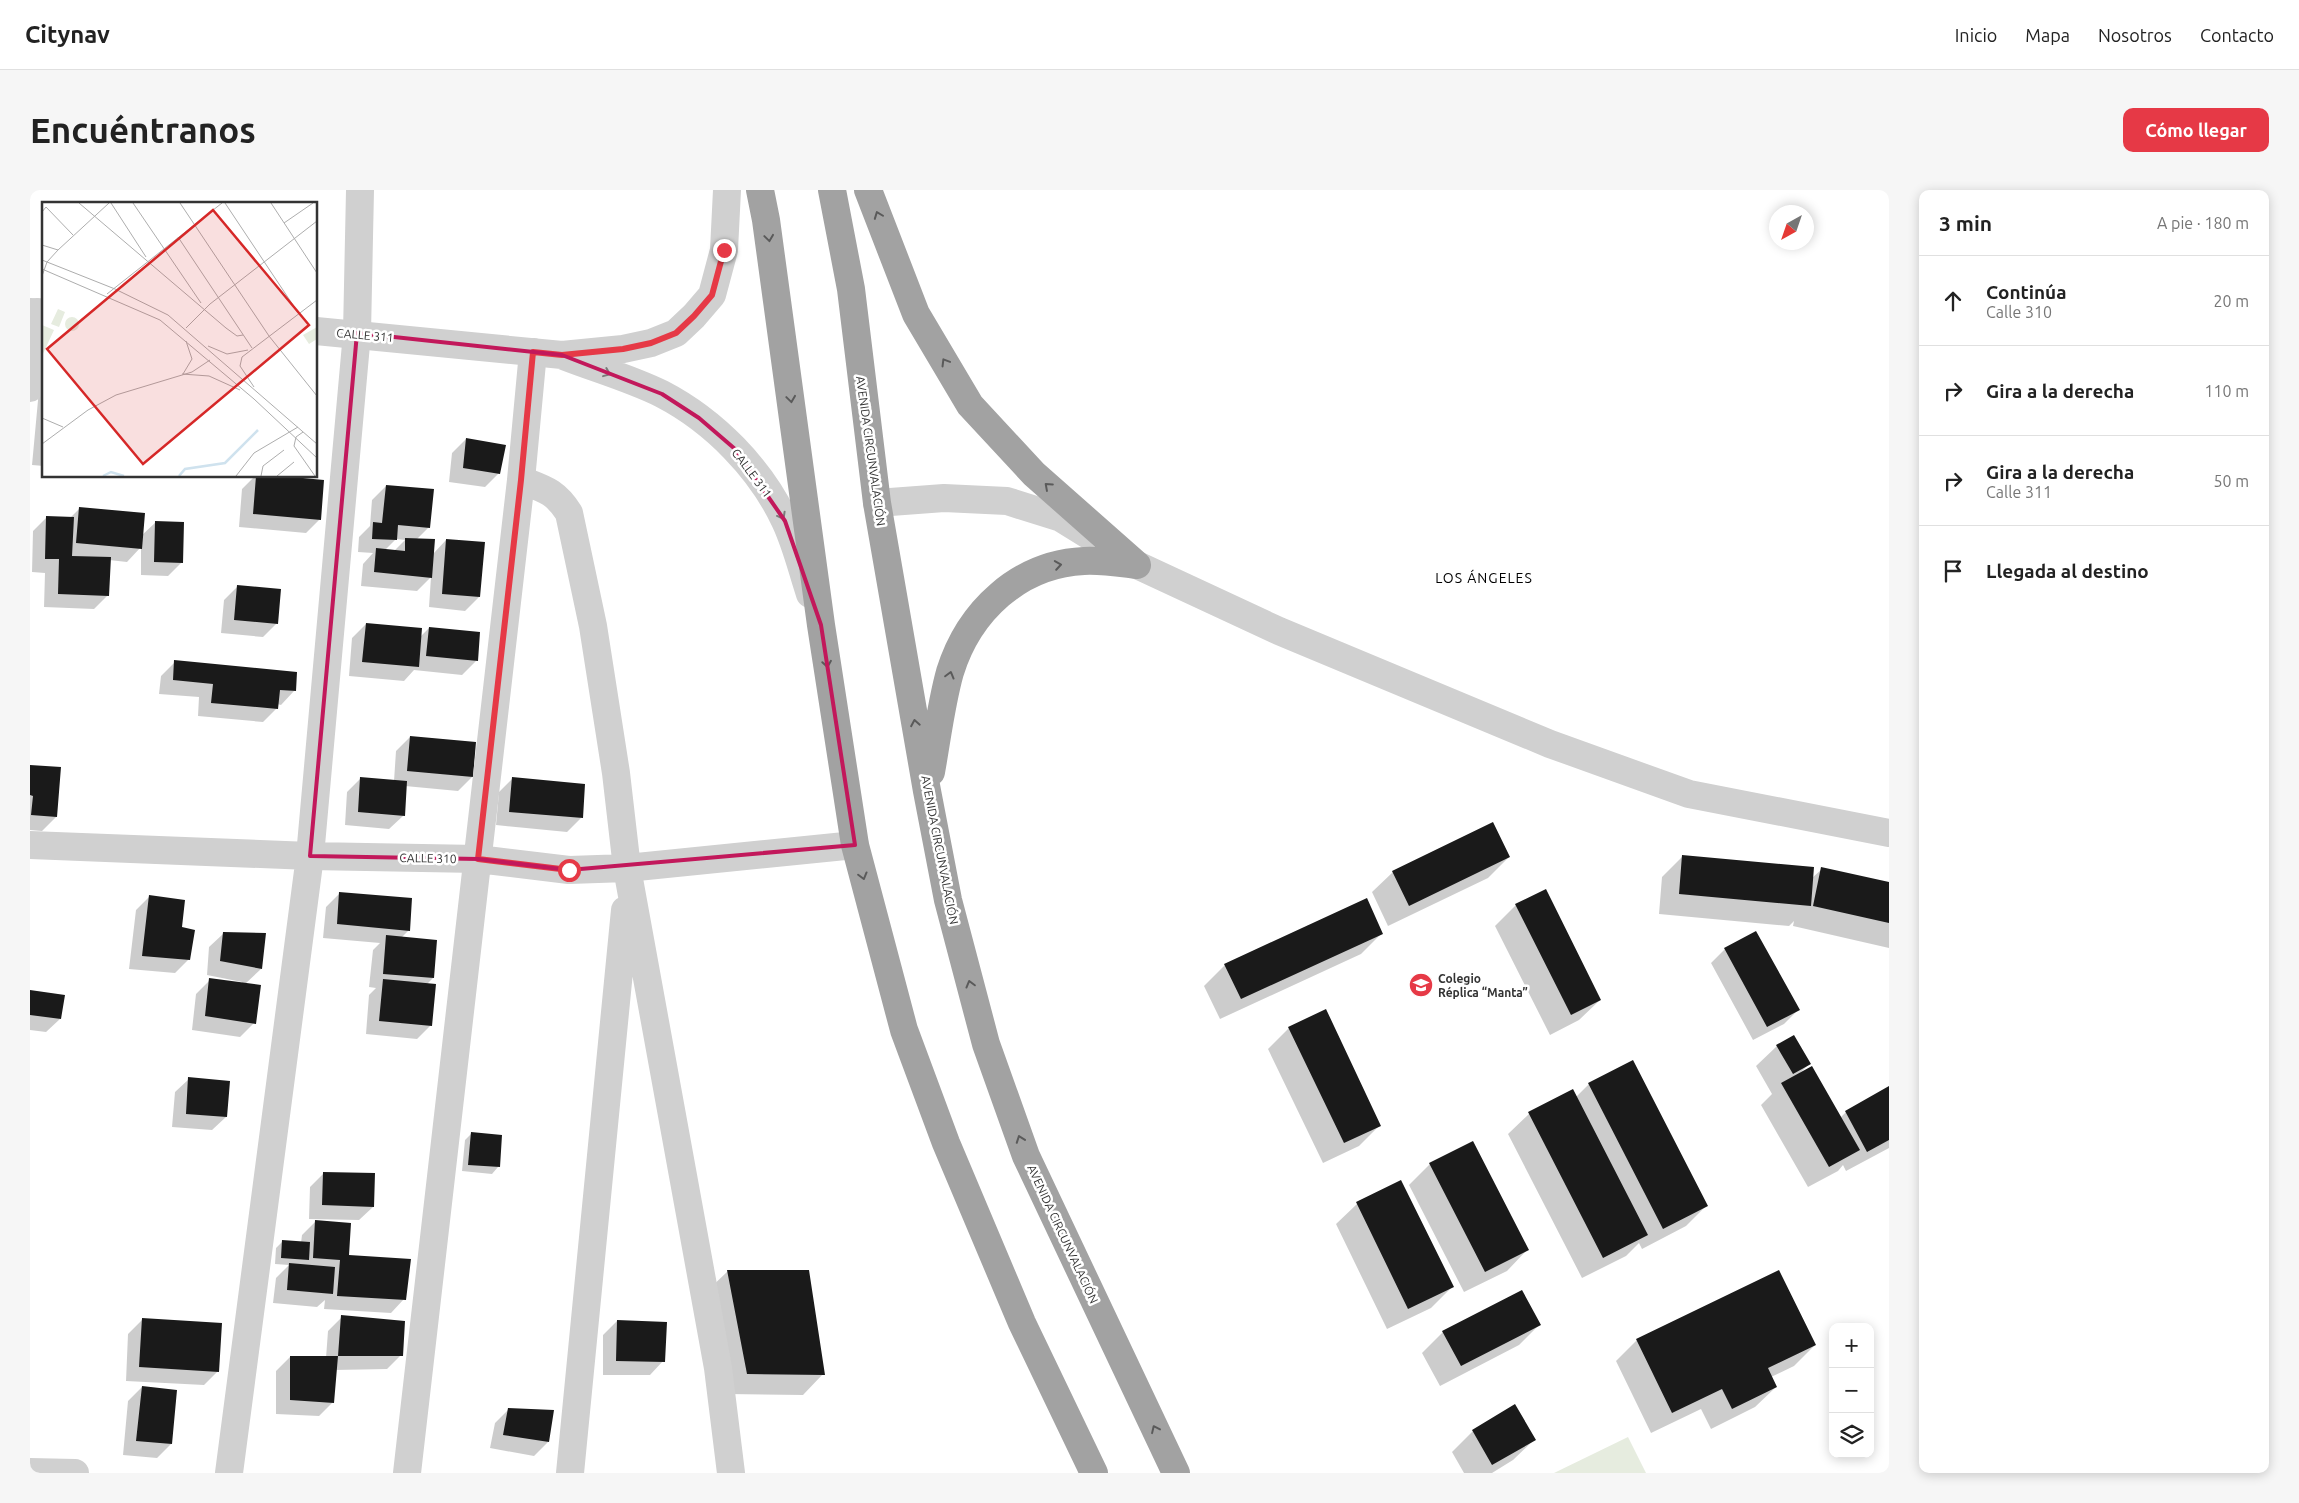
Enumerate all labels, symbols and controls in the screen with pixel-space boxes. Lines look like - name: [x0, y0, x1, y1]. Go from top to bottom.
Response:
- text: Citynav: [25, 21, 110, 48]
- text: Inicio: [1955, 25, 1997, 45]
- text: Mapa: [2025, 25, 2070, 45]
- text: Nosotros: [2098, 25, 2172, 45]
- text: Contacto: [2200, 25, 2274, 45]
- button: Cómo llegar: [2123, 108, 2269, 152]
- text: Encuéntranos: [30, 110, 256, 150]
- inset map: [42, 202, 318, 478]
- north arrow: [1769, 205, 1814, 250]
- one-way arrow: [874, 211, 884, 219]
- text: 3 min: [1939, 211, 1992, 235]
- text: A pie · 180 m: [2157, 214, 2249, 232]
- one-way arrow: [763, 234, 773, 242]
- route end: [713, 239, 736, 262]
- text: Continúa: [1986, 281, 2067, 303]
- icon: ahead: [1939, 287, 1967, 315]
- text: 20 m: [2213, 292, 2249, 310]
- text: Calle 310: [1986, 303, 2052, 321]
- street label: CALLE 311: [336, 326, 394, 344]
- one-way arrow: [941, 359, 951, 368]
- one-way arrow: [603, 367, 611, 377]
- street label: AVENIDA CIRCUNVALACIÓN: [854, 375, 888, 527]
- icon: right: [1939, 377, 1967, 405]
- text: Gira a la derecha: [1986, 380, 2134, 402]
- text: 110 m: [2204, 382, 2249, 400]
- one-way arrow: [785, 395, 795, 403]
- street label: CALLE 311: [730, 446, 774, 500]
- text: Gira a la derecha: [1986, 461, 2134, 483]
- icon: right: [1939, 467, 1967, 495]
- text: 50 m: [2213, 472, 2249, 490]
- one-way arrow: [1045, 483, 1054, 492]
- text: Calle 311: [1986, 483, 2052, 501]
- one-way arrow: [776, 511, 786, 520]
- icon: arrive: [1939, 557, 1967, 585]
- one-way arrow: [1054, 560, 1063, 570]
- text: Llegada al destino: [1986, 560, 2149, 582]
- district label: LOS ÁNGELES: [1435, 569, 1533, 586]
- one-way arrow: [822, 660, 832, 668]
- one-way arrow: [945, 671, 955, 679]
- one-way arrow: [911, 718, 921, 727]
- street label: AVENIDA CIRCUNVALACIÓN: [919, 775, 961, 925]
- street label: CALLE 310: [399, 851, 457, 865]
- route start: [558, 859, 581, 882]
- one-way arrow: [858, 871, 868, 879]
- school or university icon: Colegio Réplica “Manta”: [1408, 972, 1434, 998]
- place label: Colegio Réplica “Manta”: [1438, 972, 1528, 999]
- one-way arrow: [966, 981, 976, 989]
- one-way arrow: [1016, 1135, 1026, 1144]
- street label: AVENIDA CIRCUNVALACIÓN: [1025, 1163, 1101, 1305]
- map controls: [1829, 1323, 1874, 1458]
- button: +: [1829, 1323, 1874, 1368]
- button: −: [1829, 1368, 1874, 1413]
- button: layers: [1829, 1413, 1874, 1458]
- one-way arrow: [1151, 1425, 1161, 1434]

